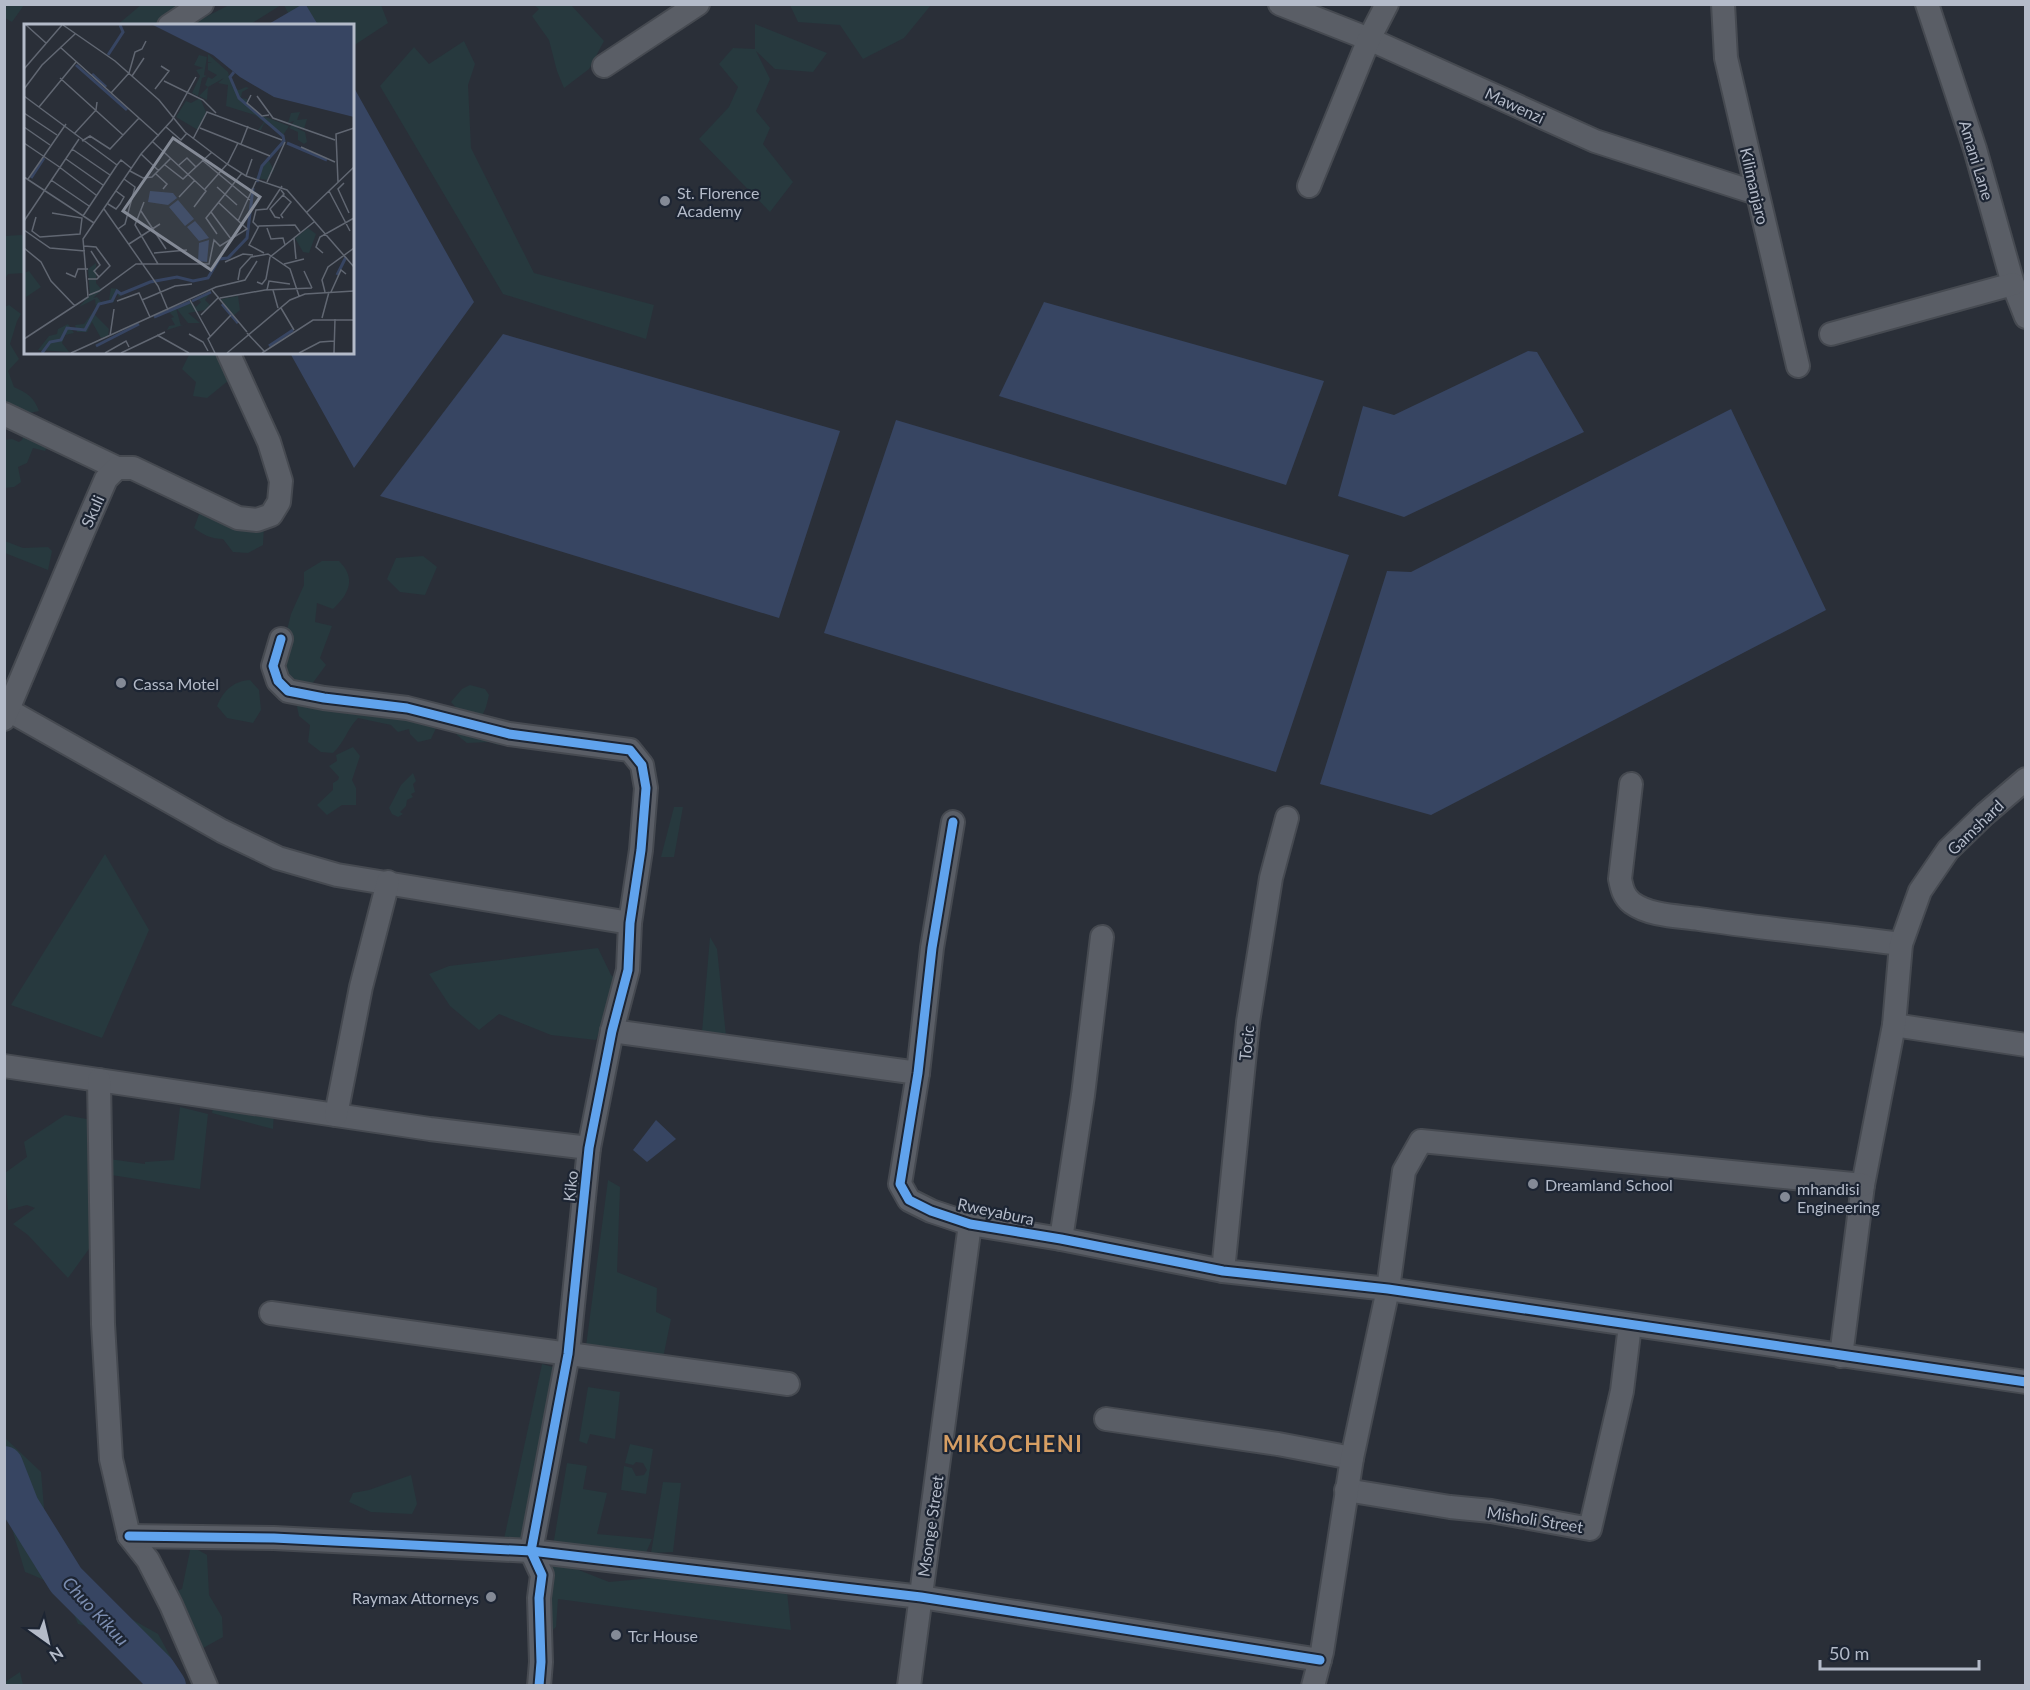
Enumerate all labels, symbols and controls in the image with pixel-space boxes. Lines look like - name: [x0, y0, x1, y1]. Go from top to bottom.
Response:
- inset map: [24, 24, 354, 354]
- street label: Mawenzi: [1482, 83, 1548, 127]
- street label: Amani Lane: [1956, 118, 1998, 202]
- street label: Kilimanjaro: [1737, 146, 1773, 226]
- place label: St. Florence Academy: [677, 183, 760, 220]
- marker: St. Florence Academy: [658, 194, 672, 208]
- street label: Skuli: [77, 492, 107, 530]
- place label: Cassa Motel: [133, 674, 219, 693]
- marker: Cassa Motel: [114, 676, 128, 690]
- street label: Gamshard: [1943, 795, 2007, 859]
- street label: Tocic: [1235, 1024, 1257, 1062]
- street label: Kiko: [559, 1169, 581, 1203]
- place label: Dreamland School: [1545, 1175, 1673, 1194]
- marker: Dreamland School: [1526, 1177, 1540, 1191]
- place label: mhandisi Engineering: [1797, 1179, 1880, 1216]
- marker: mhandisi Engineering: [1778, 1190, 1792, 1204]
- street label: Rweyabura: [956, 1194, 1036, 1228]
- district label: MIKOCHENI: [943, 1430, 1083, 1457]
- street label: Msonge Street: [913, 1474, 947, 1578]
- street label: Misholi Street: [1485, 1502, 1585, 1536]
- water label: Chuo Kikuu: [58, 1572, 134, 1650]
- place label: Raymax Attorneys: [352, 1588, 479, 1607]
- marker: Raymax Attorneys: [484, 1590, 498, 1604]
- north arrow: [18, 1612, 78, 1672]
- place label: Tcr House: [628, 1626, 698, 1645]
- marker: Tcr House: [609, 1628, 623, 1642]
- scale bar: [1820, 1633, 1979, 1671]
- text: 50 m: [1829, 1642, 1869, 1664]
- text: N: [46, 1644, 67, 1666]

